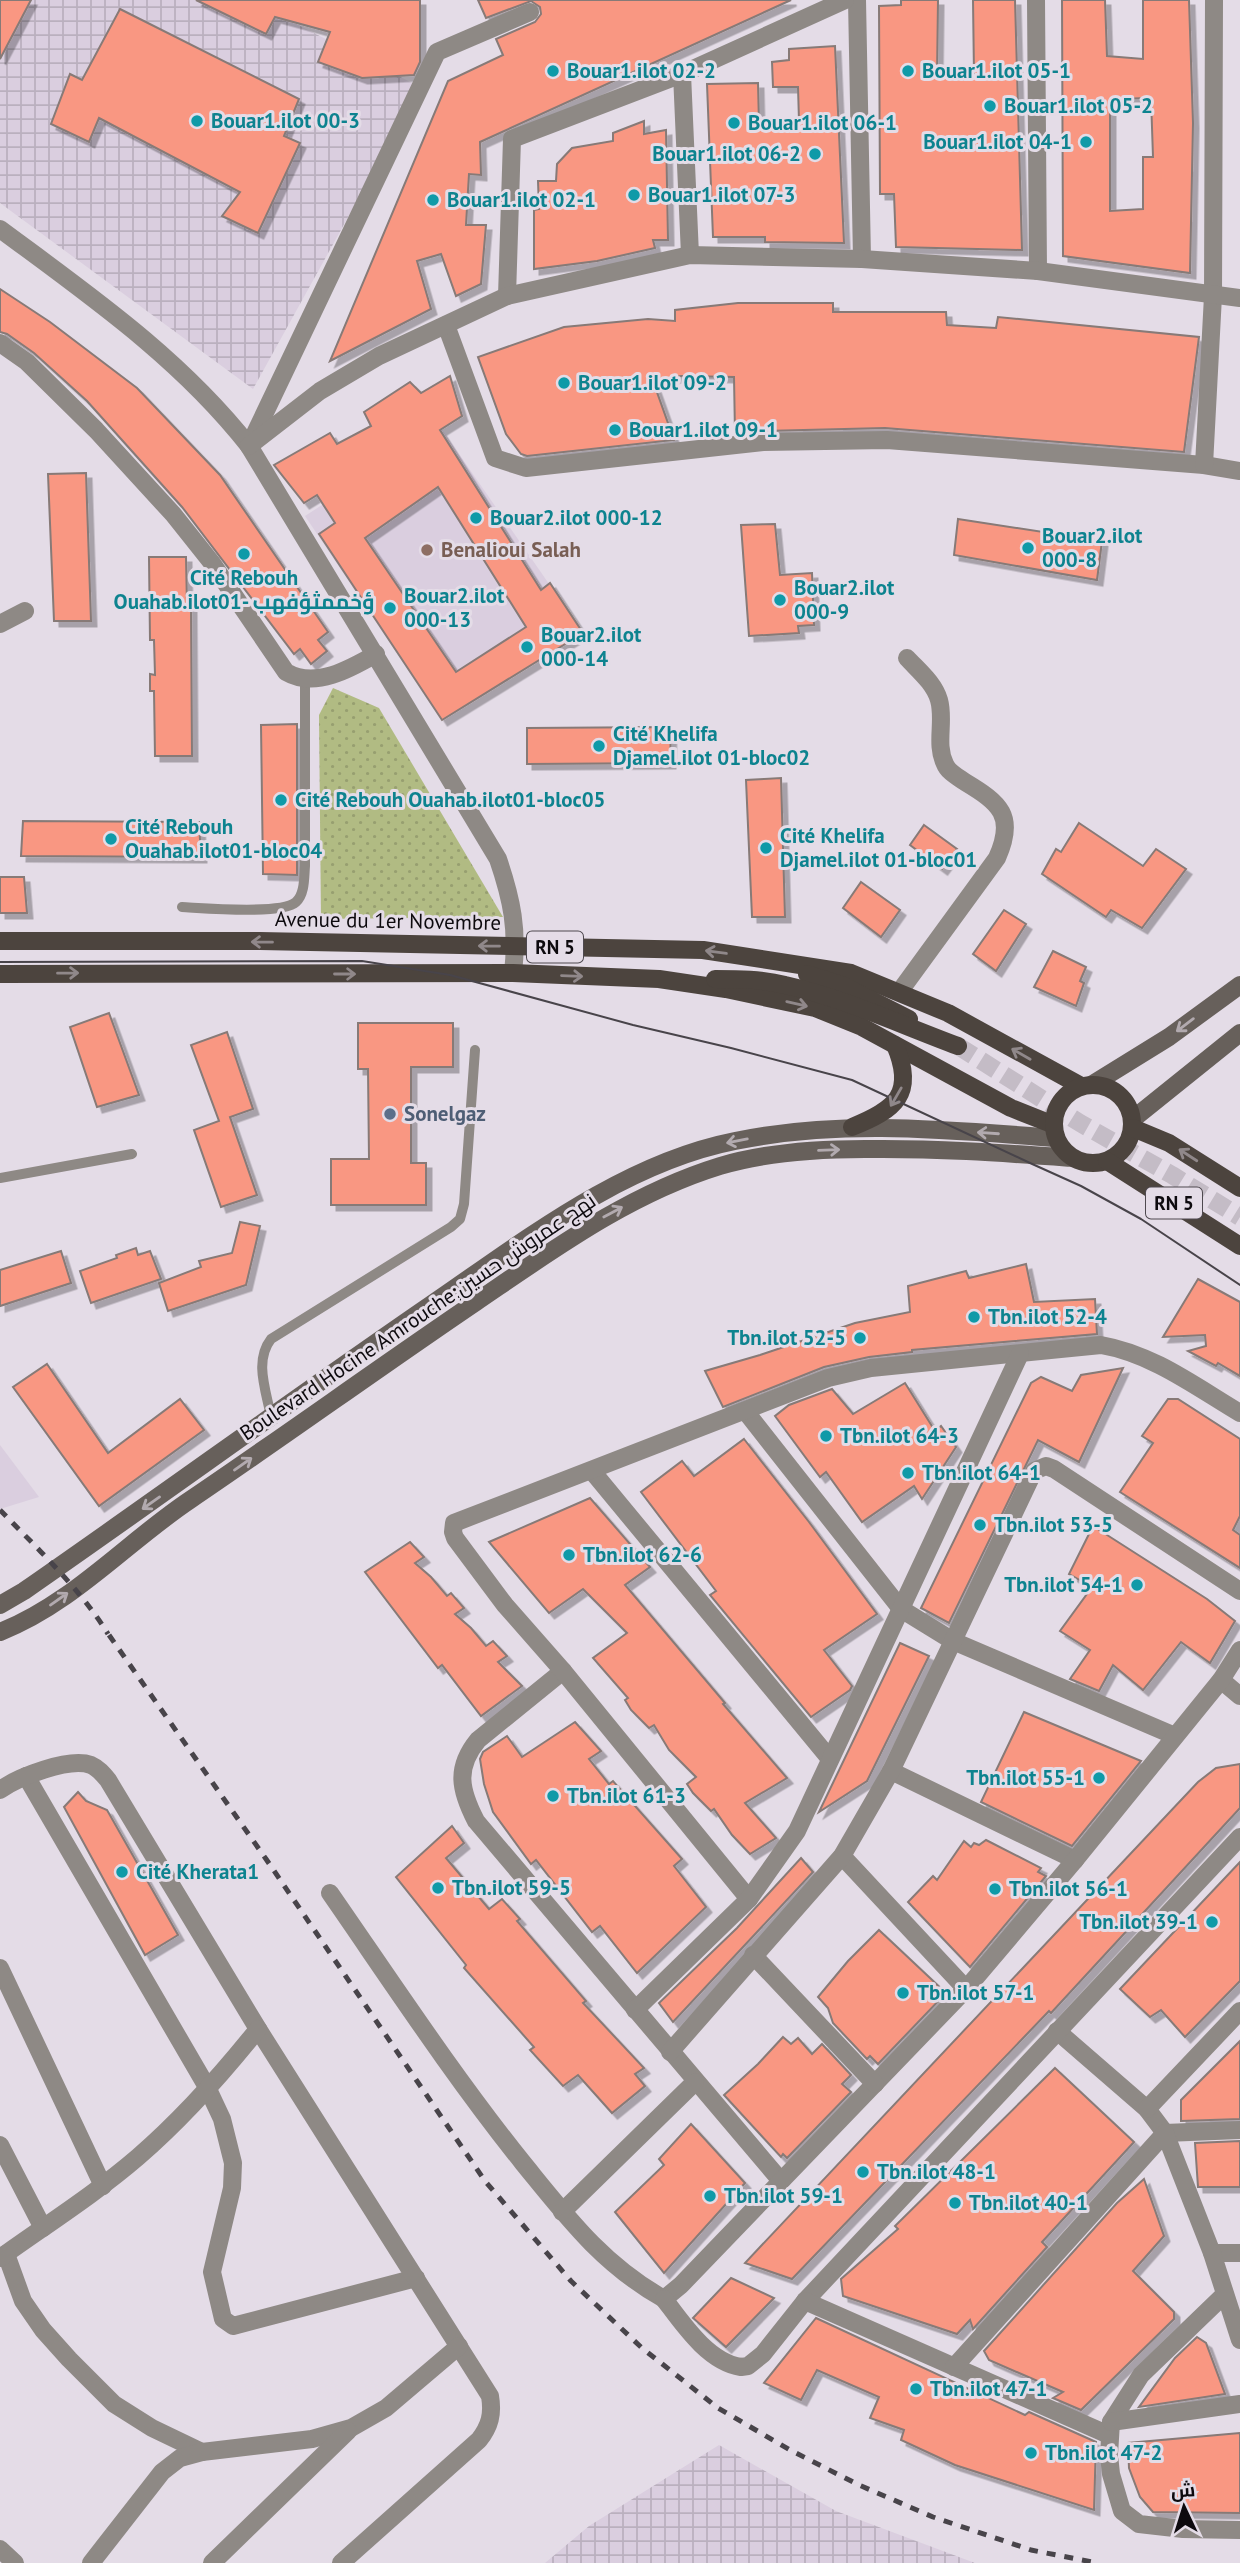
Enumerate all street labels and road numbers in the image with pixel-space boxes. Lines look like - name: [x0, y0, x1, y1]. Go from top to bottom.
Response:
- street label: Avenue du 1er Novembre: [275, 905, 501, 936]
- road number: RN 5: [527, 931, 583, 962]
- street label: Boulevard Hocine Amrouche;نهج عمروش حسين: [235, 1187, 601, 1447]
- road number: RN 5: [1146, 1188, 1202, 1218]

